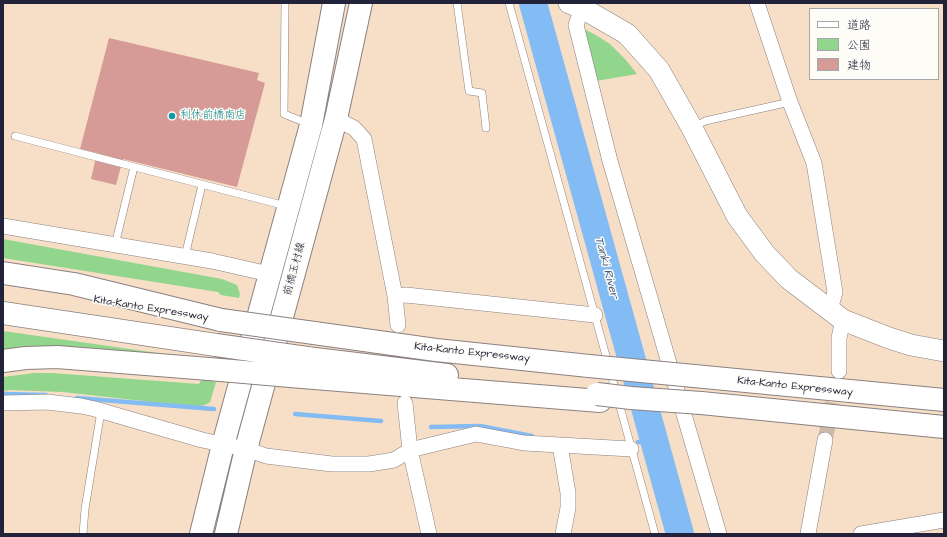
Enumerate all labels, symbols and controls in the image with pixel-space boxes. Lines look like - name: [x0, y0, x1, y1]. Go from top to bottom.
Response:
- legend: [809, 8, 939, 80]
- text: 道路: [847, 17, 871, 34]
- text: 公園: [847, 37, 871, 54]
- text: 建物: [847, 57, 871, 74]
- place label: 利休前橋南店: [180, 109, 246, 123]
- marker: 利休前橋南店: [167, 111, 177, 121]
- water label: Tanki River: [591, 236, 621, 300]
- street label: 前橋玉村線: [282, 241, 308, 297]
- street label: Kita-Kanto Expressway: [93, 293, 209, 325]
- street label: Kita-Kanto Expressway: [414, 340, 530, 366]
- street label: Kita-Kanto Expressway: [737, 374, 853, 400]

